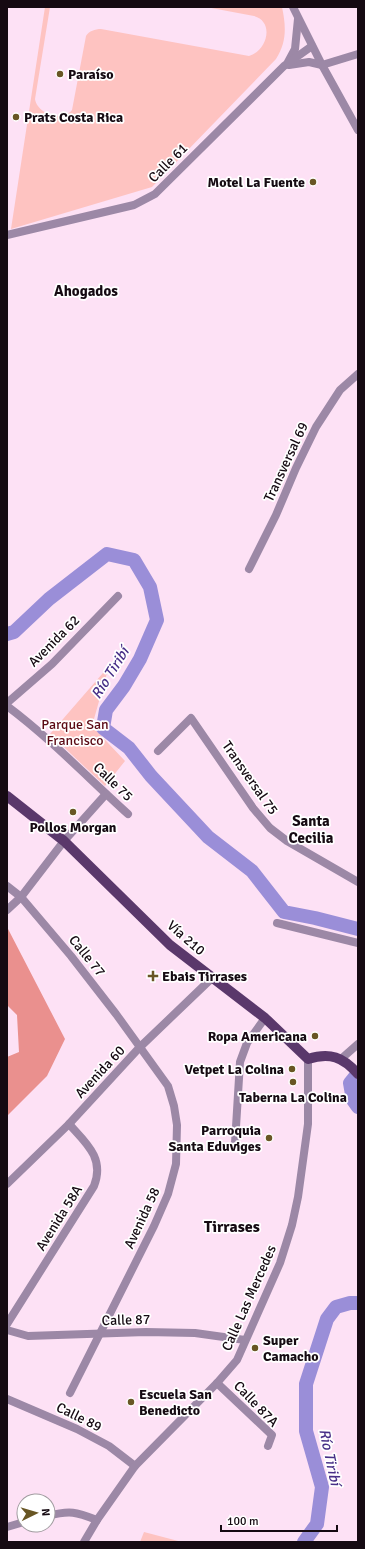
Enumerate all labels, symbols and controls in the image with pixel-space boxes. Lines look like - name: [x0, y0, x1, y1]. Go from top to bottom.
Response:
- place label: Paraíso: [68, 66, 114, 83]
- marker: Paraíso: [55, 69, 65, 79]
- place label: Prats Costa Rica: [24, 109, 123, 126]
- marker: Prats Costa Rica: [11, 112, 21, 122]
- street label: Calle 61: [145, 140, 191, 186]
- place label: Motel La Fuente: [208, 174, 305, 191]
- marker: Motel La Fuente: [308, 177, 318, 187]
- district label: Ahogados: [54, 282, 118, 300]
- street label: Transversal 69: [260, 419, 312, 505]
- street label: Avenida 62: [25, 612, 83, 670]
- water label: Río Tiribí: [87, 641, 134, 702]
- park label: Parque San Francisco: [41, 716, 109, 749]
- street label: Transversal 75: [218, 738, 282, 818]
- street label: Calle 75: [90, 759, 136, 805]
- marker: Pollos Morgan: [68, 807, 78, 817]
- district label: Santa Cecilia: [289, 812, 334, 847]
- place label: Pollos Morgan: [29, 819, 117, 836]
- street label: Vía 210: [164, 917, 208, 959]
- street label: Calle 77: [65, 932, 109, 980]
- place label: Ebais Tirrases: [162, 968, 247, 985]
- marker: Ebais Tirrases: [147, 970, 159, 982]
- place label: Ropa Americana: [208, 1028, 307, 1045]
- marker: Ropa Americana: [310, 1031, 320, 1041]
- street label: Avenida 60: [71, 1042, 129, 1102]
- place label: Vetpet La Colina: [185, 1061, 284, 1078]
- marker: Vetpet La Colina: [287, 1064, 297, 1074]
- marker: Taberna La Colina: [288, 1077, 298, 1087]
- place label: Taberna La Colina: [239, 1089, 347, 1106]
- place label: Parroquia Santa Eduviges: [169, 1122, 261, 1155]
- marker: Parroquia Santa Eduviges: [264, 1133, 274, 1143]
- street label: Avenida 58A: [32, 1182, 86, 1254]
- street label: Avenida 58: [120, 1185, 164, 1251]
- district label: Tirrases: [204, 1217, 260, 1237]
- street label: Calle Las Mercedes: [218, 1242, 280, 1354]
- street label: Calle 87: [101, 1311, 151, 1329]
- place label: Super Camacho: [263, 1332, 319, 1365]
- marker: Super Camacho: [250, 1343, 260, 1353]
- street label: Calle 87A: [230, 1378, 282, 1431]
- place label: Escuela San Benedicto: [139, 1386, 212, 1419]
- marker: Escuela San Benedicto: [126, 1397, 136, 1407]
- street label: Calle 89: [53, 1399, 105, 1435]
- water label: Río Tiribí: [315, 1427, 345, 1490]
- north arrow: [16, 1493, 56, 1533]
- scale bar: [221, 1507, 337, 1533]
- text: N: [39, 1508, 52, 1517]
- text: 100 m: [227, 1514, 259, 1529]

